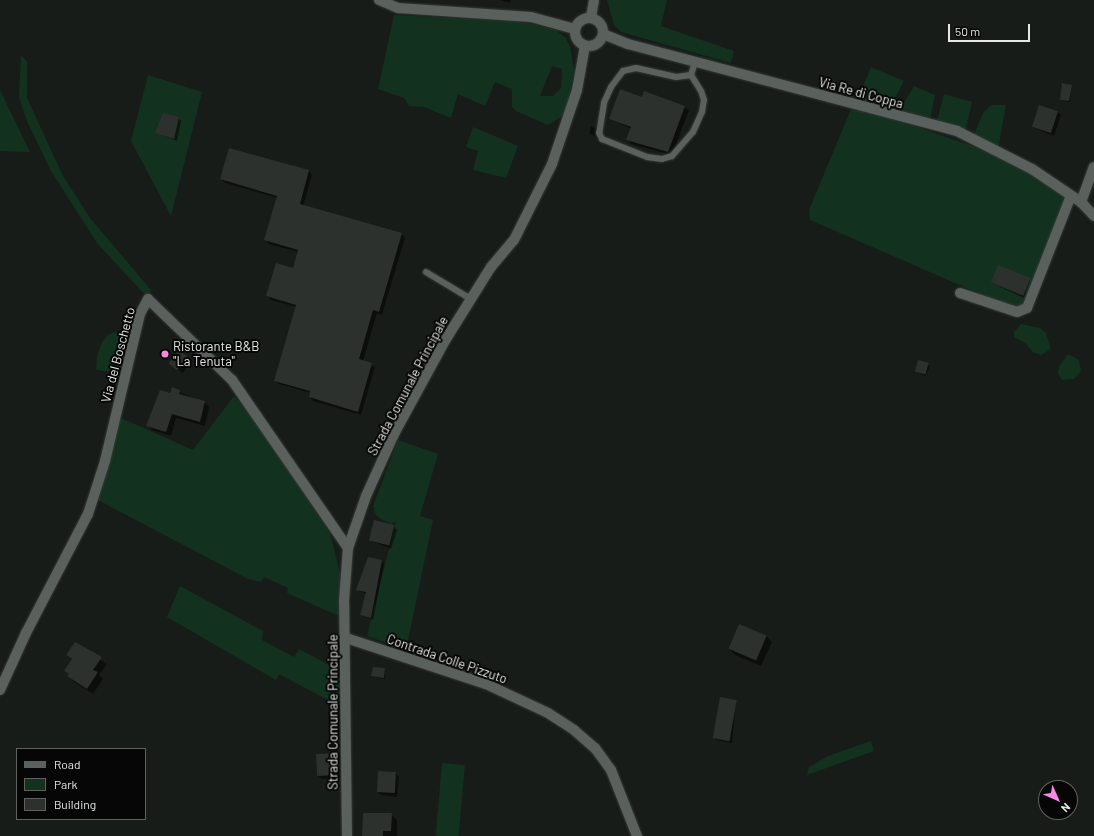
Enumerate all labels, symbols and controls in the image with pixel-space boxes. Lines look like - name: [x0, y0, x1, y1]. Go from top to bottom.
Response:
- scale bar: [950, 16, 1032, 42]
- text: 50 m: [955, 24, 980, 38]
- street label: Via Re di Coppa: [817, 74, 905, 112]
- street label: Via del Boschetto: [98, 306, 138, 404]
- street label: Strada Comunale Principale: [365, 314, 451, 458]
- place label: Ristorante B&B "La Tenuta": [173, 339, 259, 370]
- marker: Ristorante B&B "La Tenuta": [160, 349, 170, 359]
- street label: Contrada Colle Pizzuto: [385, 631, 509, 687]
- street label: Strada Comunale Principale: [325, 634, 341, 790]
- legend: [16, 748, 146, 820]
- text: Road: [54, 757, 81, 771]
- text: Park: [54, 777, 78, 791]
- north arrow: [1038, 780, 1078, 820]
- text: Building: [54, 797, 96, 811]
- text: N: [1059, 801, 1073, 815]

